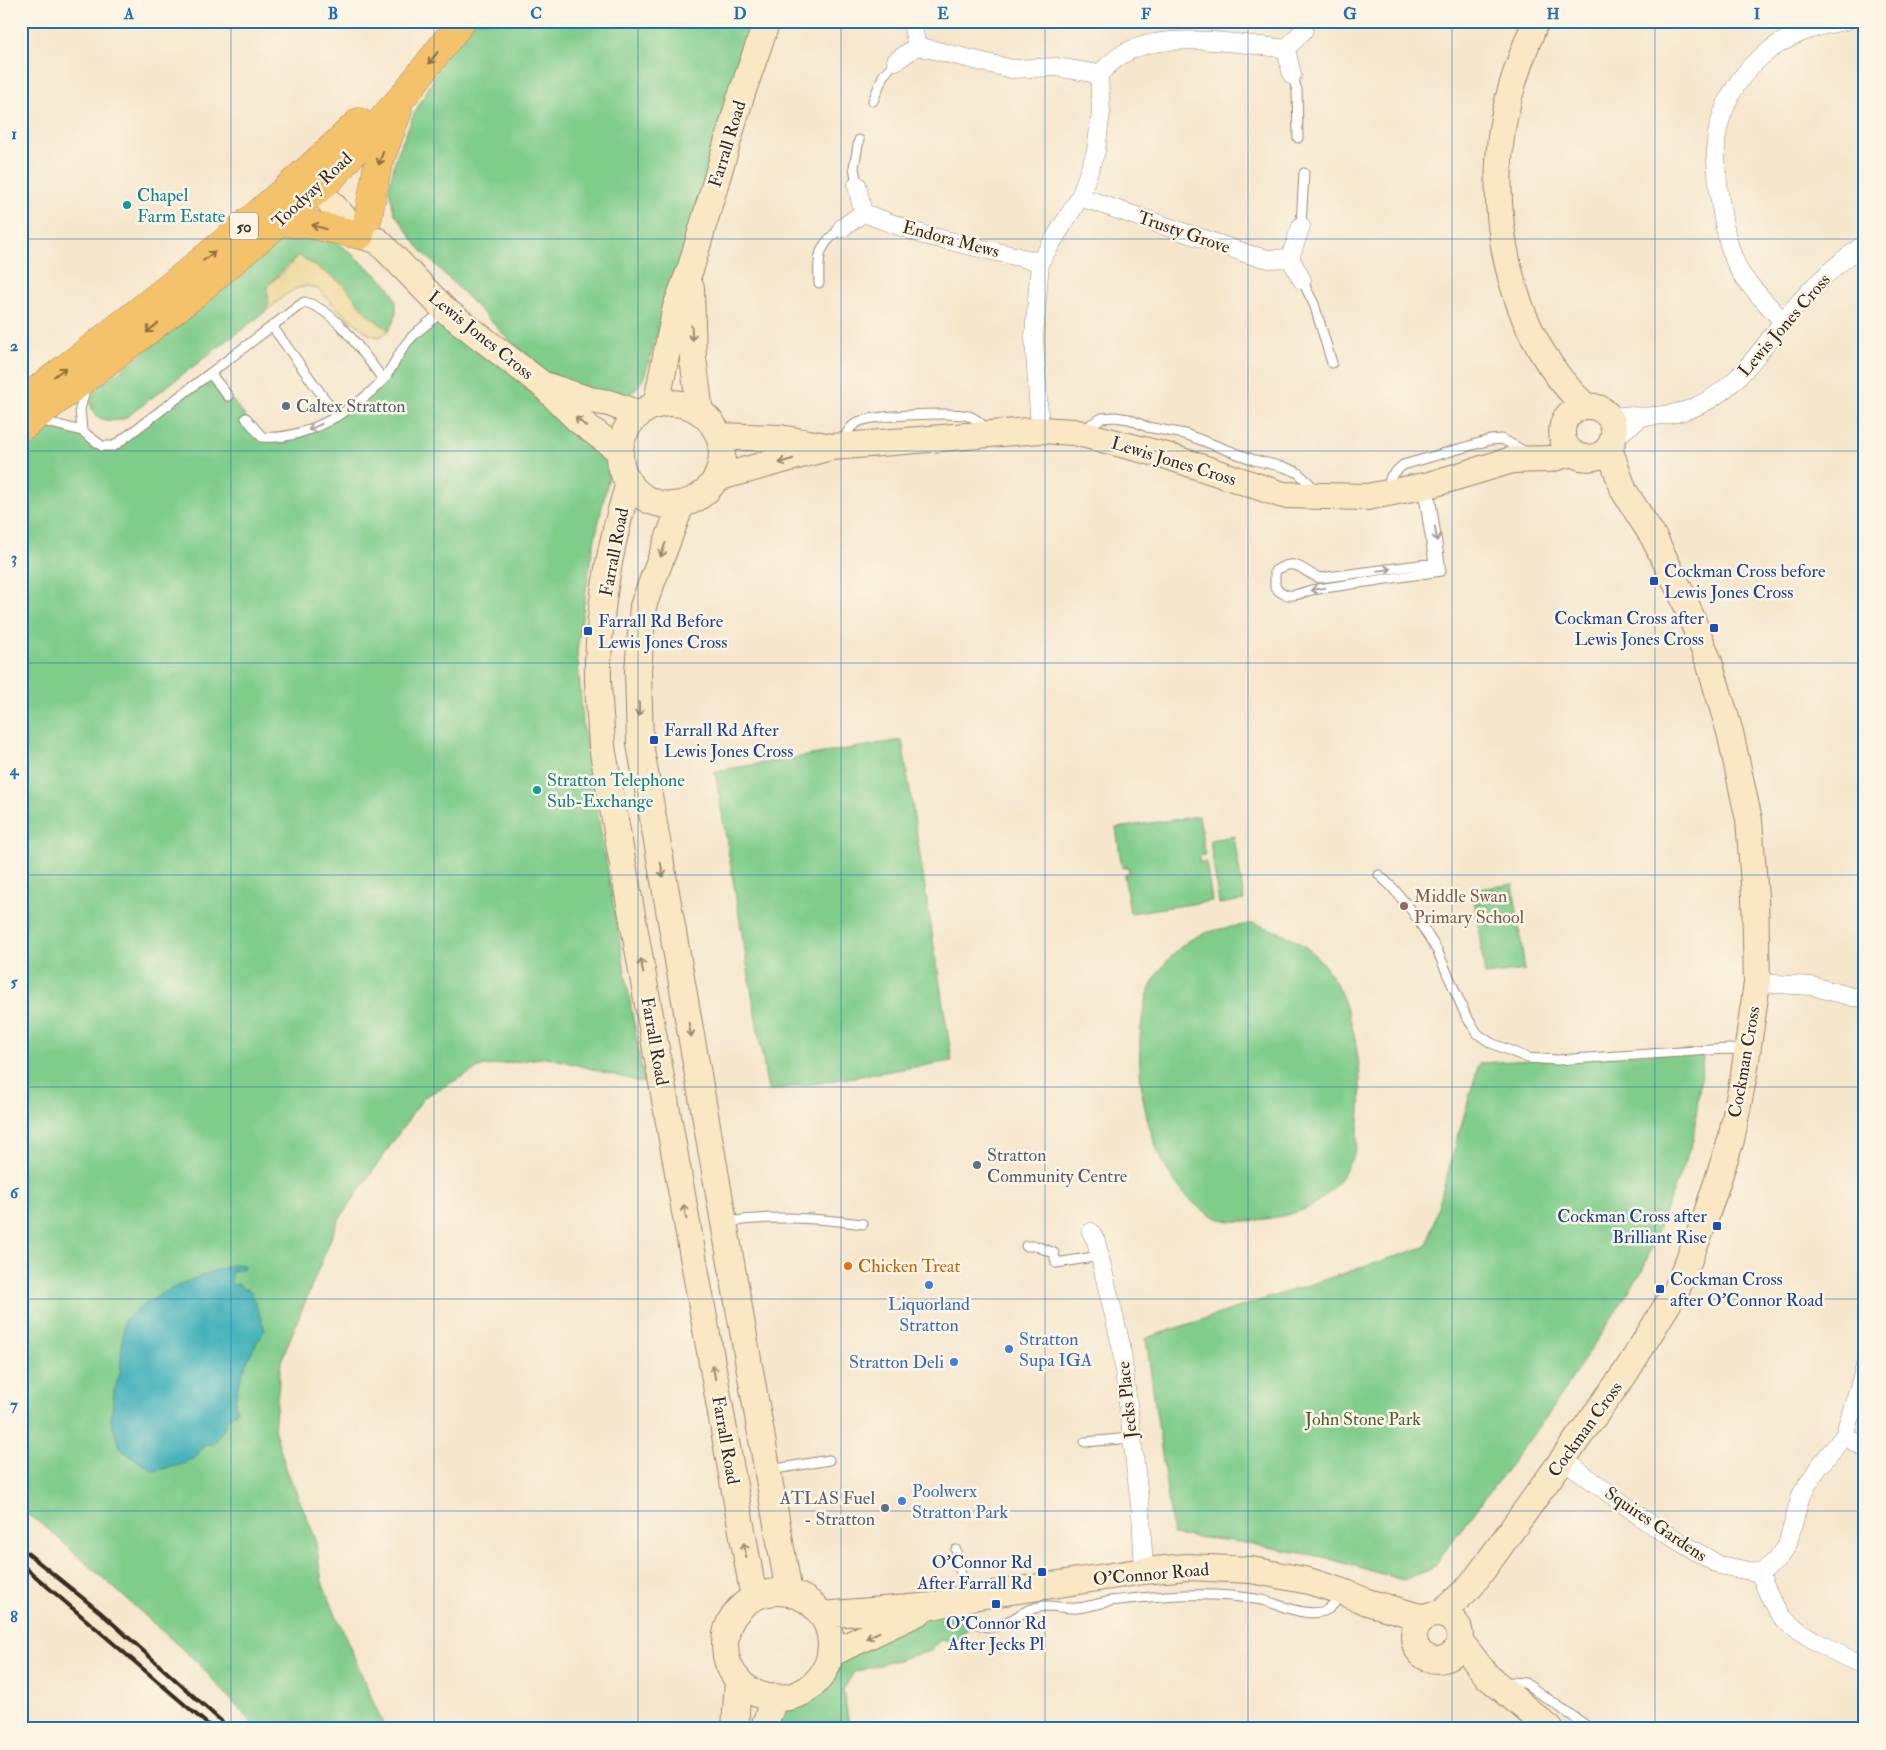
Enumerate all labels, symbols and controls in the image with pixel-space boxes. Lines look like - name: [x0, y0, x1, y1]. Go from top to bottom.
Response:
- text: A: [123, 4, 135, 24]
- text: B: [328, 4, 338, 24]
- text: C: [530, 4, 542, 24]
- text: D: [733, 4, 747, 24]
- text: E: [937, 4, 949, 24]
- text: F: [1141, 4, 1151, 24]
- text: G: [1343, 4, 1357, 24]
- text: H: [1546, 4, 1560, 24]
- text: I: [1754, 4, 1761, 24]
- one-way arrow: [427, 51, 438, 64]
- street label: Farrall Road: [703, 98, 752, 190]
- text: 1: [11, 124, 17, 144]
- street label: Toodyay Road: [267, 147, 357, 233]
- one-way arrow: [376, 149, 385, 165]
- place label: Chapel Farm Estate: [137, 184, 226, 228]
- marker: Chapel Farm Estate: [121, 199, 133, 211]
- street label: Trusty Grove: [1134, 206, 1234, 259]
- road number: 50: [230, 212, 258, 240]
- street label: Endora Mews: [900, 215, 1002, 263]
- one-way arrow: [312, 222, 328, 232]
- one-way arrow: [202, 250, 215, 261]
- street label: Lewis Jones Cross: [1733, 269, 1836, 382]
- street label: Lewis Jones Cross: [423, 286, 538, 385]
- one-way arrow: [145, 322, 158, 333]
- one-way arrow: [687, 325, 696, 341]
- text: 2: [10, 336, 18, 356]
- one-way arrow: [53, 367, 67, 377]
- place label: Caltex Stratton: [296, 395, 406, 418]
- marker: Caltex Stratton: [280, 400, 292, 412]
- one-way arrow: [575, 416, 588, 427]
- one-way arrow: [308, 423, 323, 433]
- street label: Lewis Jones Cross: [1109, 432, 1239, 491]
- one-way arrow: [778, 456, 794, 466]
- street label: Farrall Road: [595, 506, 634, 598]
- one-way arrow: [1431, 525, 1441, 541]
- one-way arrow: [658, 542, 667, 557]
- text: 3: [11, 548, 17, 568]
- place label: Cockman Cross before Lewis Jones Cross: [1664, 560, 1826, 604]
- one-way arrow: [1376, 565, 1392, 575]
- marker: Cockman Cross before Lewis Jones Cross: [1648, 575, 1660, 587]
- one-way arrow: [1311, 584, 1327, 594]
- place label: Cockman Cross after Lewis Jones Cross: [1554, 607, 1704, 651]
- place label: Farrall Rd Before Lewis Jones Cross: [598, 610, 727, 654]
- marker: Cockman Cross after Lewis Jones Cross: [1708, 622, 1720, 634]
- marker: Farrall Rd Before Lewis Jones Cross: [582, 625, 594, 637]
- one-way arrow: [634, 700, 644, 717]
- place label: Farrall Rd After Lewis Jones Cross: [664, 719, 793, 763]
- marker: Farrall Rd After Lewis Jones Cross: [648, 734, 660, 746]
- text: 4: [9, 760, 20, 780]
- place label: Stratton Telephone Sub-Exchange: [547, 769, 685, 813]
- marker: Stratton Telephone Sub-Exchange: [531, 784, 543, 796]
- one-way arrow: [657, 861, 667, 877]
- place label: Middle Swan Primary School: [1414, 885, 1525, 929]
- marker: Middle Swan Primary School: [1398, 900, 1410, 912]
- one-way arrow: [636, 959, 646, 975]
- text: 5: [10, 972, 18, 992]
- street label: Farrall Road: [635, 995, 674, 1087]
- street label: Cockman Cross: [1723, 1005, 1766, 1120]
- one-way arrow: [686, 1021, 696, 1037]
- place label: Stratton Community Centre: [987, 1144, 1128, 1188]
- marker: Stratton Community Centre: [971, 1159, 983, 1171]
- text: 6: [10, 1183, 20, 1203]
- one-way arrow: [680, 1205, 690, 1221]
- place label: Cockman Cross after Brilliant Rise: [1557, 1205, 1707, 1249]
- marker: Cockman Cross after Brilliant Rise: [1711, 1220, 1723, 1232]
- place label: Chicken Treat: [858, 1255, 961, 1278]
- marker: Chicken Treat: [842, 1260, 854, 1272]
- place label: Cockman Cross after O'Connor Road: [1670, 1268, 1824, 1312]
- marker: Liquorland Stratton: [923, 1279, 935, 1291]
- marker: Cockman Cross after O'Connor Road: [1654, 1283, 1666, 1295]
- place label: Liquorland Stratton: [888, 1293, 970, 1337]
- place label: Stratton Supa IGA: [1019, 1328, 1093, 1372]
- marker: Stratton Supa IGA: [1003, 1343, 1015, 1355]
- place label: Stratton Deli: [849, 1351, 944, 1374]
- marker: Stratton Deli: [948, 1356, 960, 1368]
- street label: Jecks Place: [1112, 1360, 1143, 1441]
- one-way arrow: [708, 1365, 718, 1381]
- street label: Cockman Cross: [1543, 1377, 1628, 1482]
- street label: Farrall Road: [706, 1394, 745, 1486]
- text: 7: [10, 1395, 18, 1415]
- park label: John Stone Park: [1304, 1408, 1421, 1431]
- place label: Poolwerx Stratton Park: [912, 1480, 1008, 1524]
- street label: Squires Gardens: [1600, 1482, 1711, 1567]
- place label: ATLAS Fuel - Stratton: [779, 1487, 875, 1531]
- marker: Poolwerx Stratton Park: [896, 1495, 908, 1507]
- marker: ATLAS Fuel - Stratton: [879, 1502, 891, 1514]
- one-way arrow: [740, 1542, 750, 1558]
- place label: O'Connor Rd After Farrall Rd: [916, 1551, 1032, 1595]
- street label: O'Connor Road: [1092, 1558, 1210, 1591]
- marker: O'Connor Rd After Farrall Rd: [1036, 1566, 1048, 1578]
- marker: O'Connor Rd After Jecks Pl: [990, 1598, 1002, 1610]
- text: 8: [10, 1607, 18, 1627]
- place label: O'Connor Rd After Jecks Pl: [946, 1612, 1046, 1656]
- one-way arrow: [866, 1630, 881, 1640]

